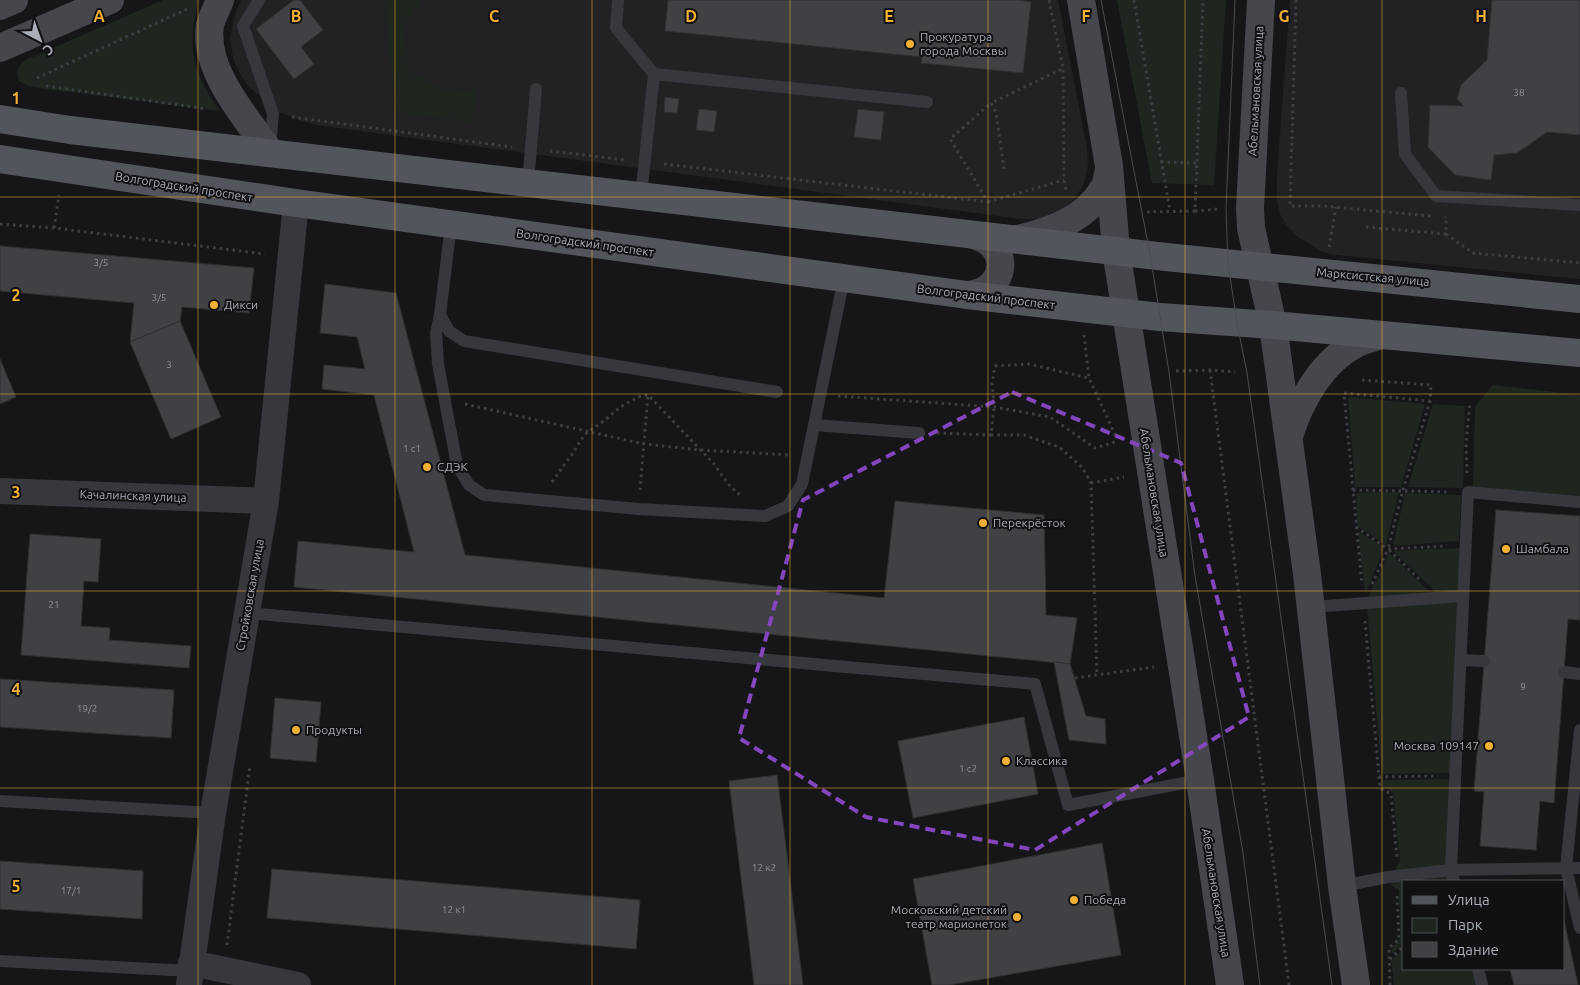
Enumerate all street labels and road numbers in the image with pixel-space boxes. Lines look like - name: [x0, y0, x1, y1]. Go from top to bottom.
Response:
- street label: Абельмановская улица: [1246, 26, 1265, 156]
- street label: Волгоградский проспект: [114, 169, 254, 204]
- street label: Волгоградский проспект: [515, 226, 655, 259]
- street label: Марксистская улица: [1316, 265, 1430, 288]
- street label: Волгоградский проспект: [916, 282, 1056, 311]
- street label: Абельмановская улица: [1138, 428, 1171, 558]
- street label: Качалинская улица: [79, 487, 187, 504]
- street label: Стройковская улица: [233, 538, 266, 652]
- street label: Абельмановская улица: [1200, 828, 1233, 958]

